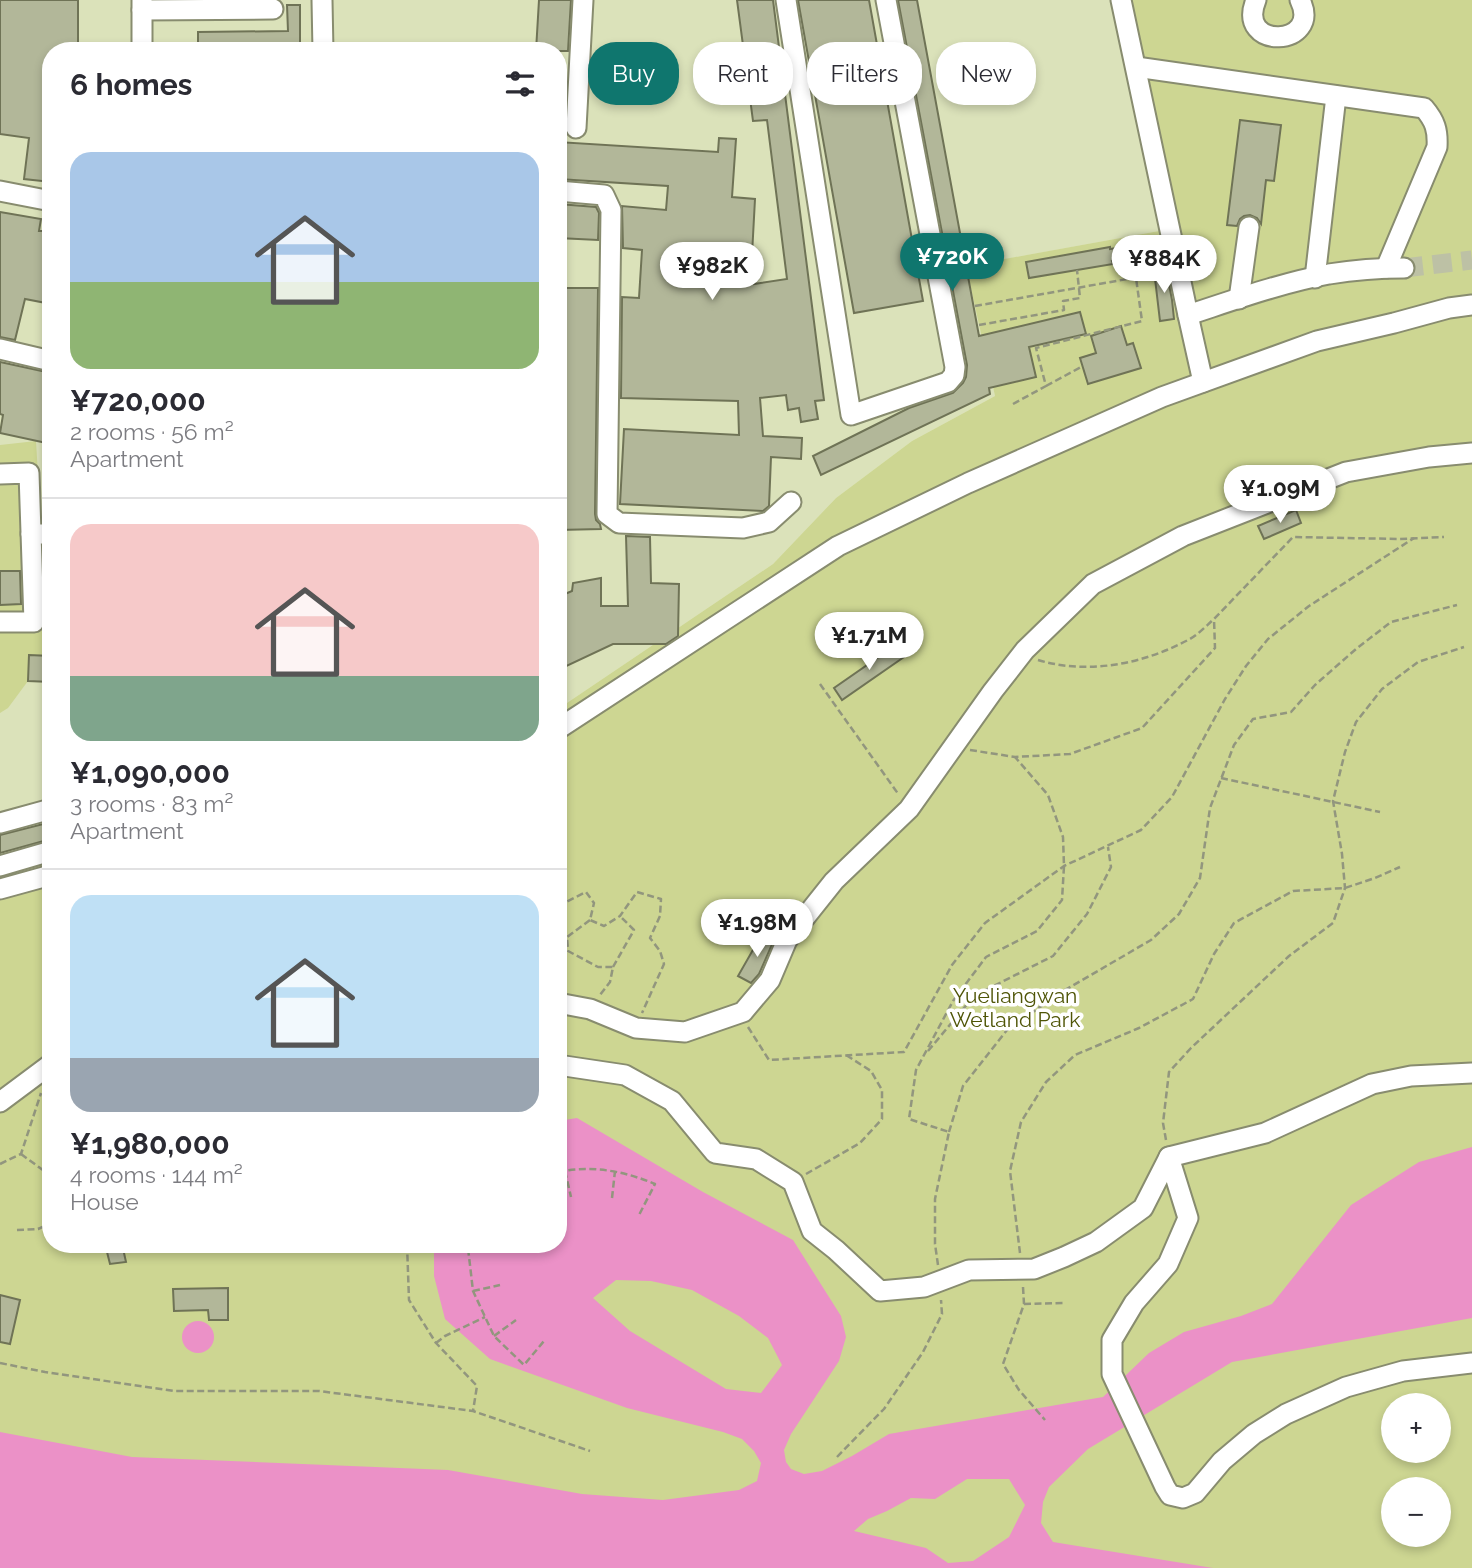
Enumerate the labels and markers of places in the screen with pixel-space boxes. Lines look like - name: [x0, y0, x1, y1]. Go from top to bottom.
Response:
- pin: ¥720K: [903, 233, 1001, 293]
- pin: ¥884K: [1115, 236, 1213, 295]
- pin: ¥982K: [663, 243, 761, 302]
- pin: ¥1.09M: [1223, 466, 1337, 525]
- pin: ¥1.71M: [812, 612, 926, 672]
- pin: ¥1.98M: [700, 900, 814, 959]

